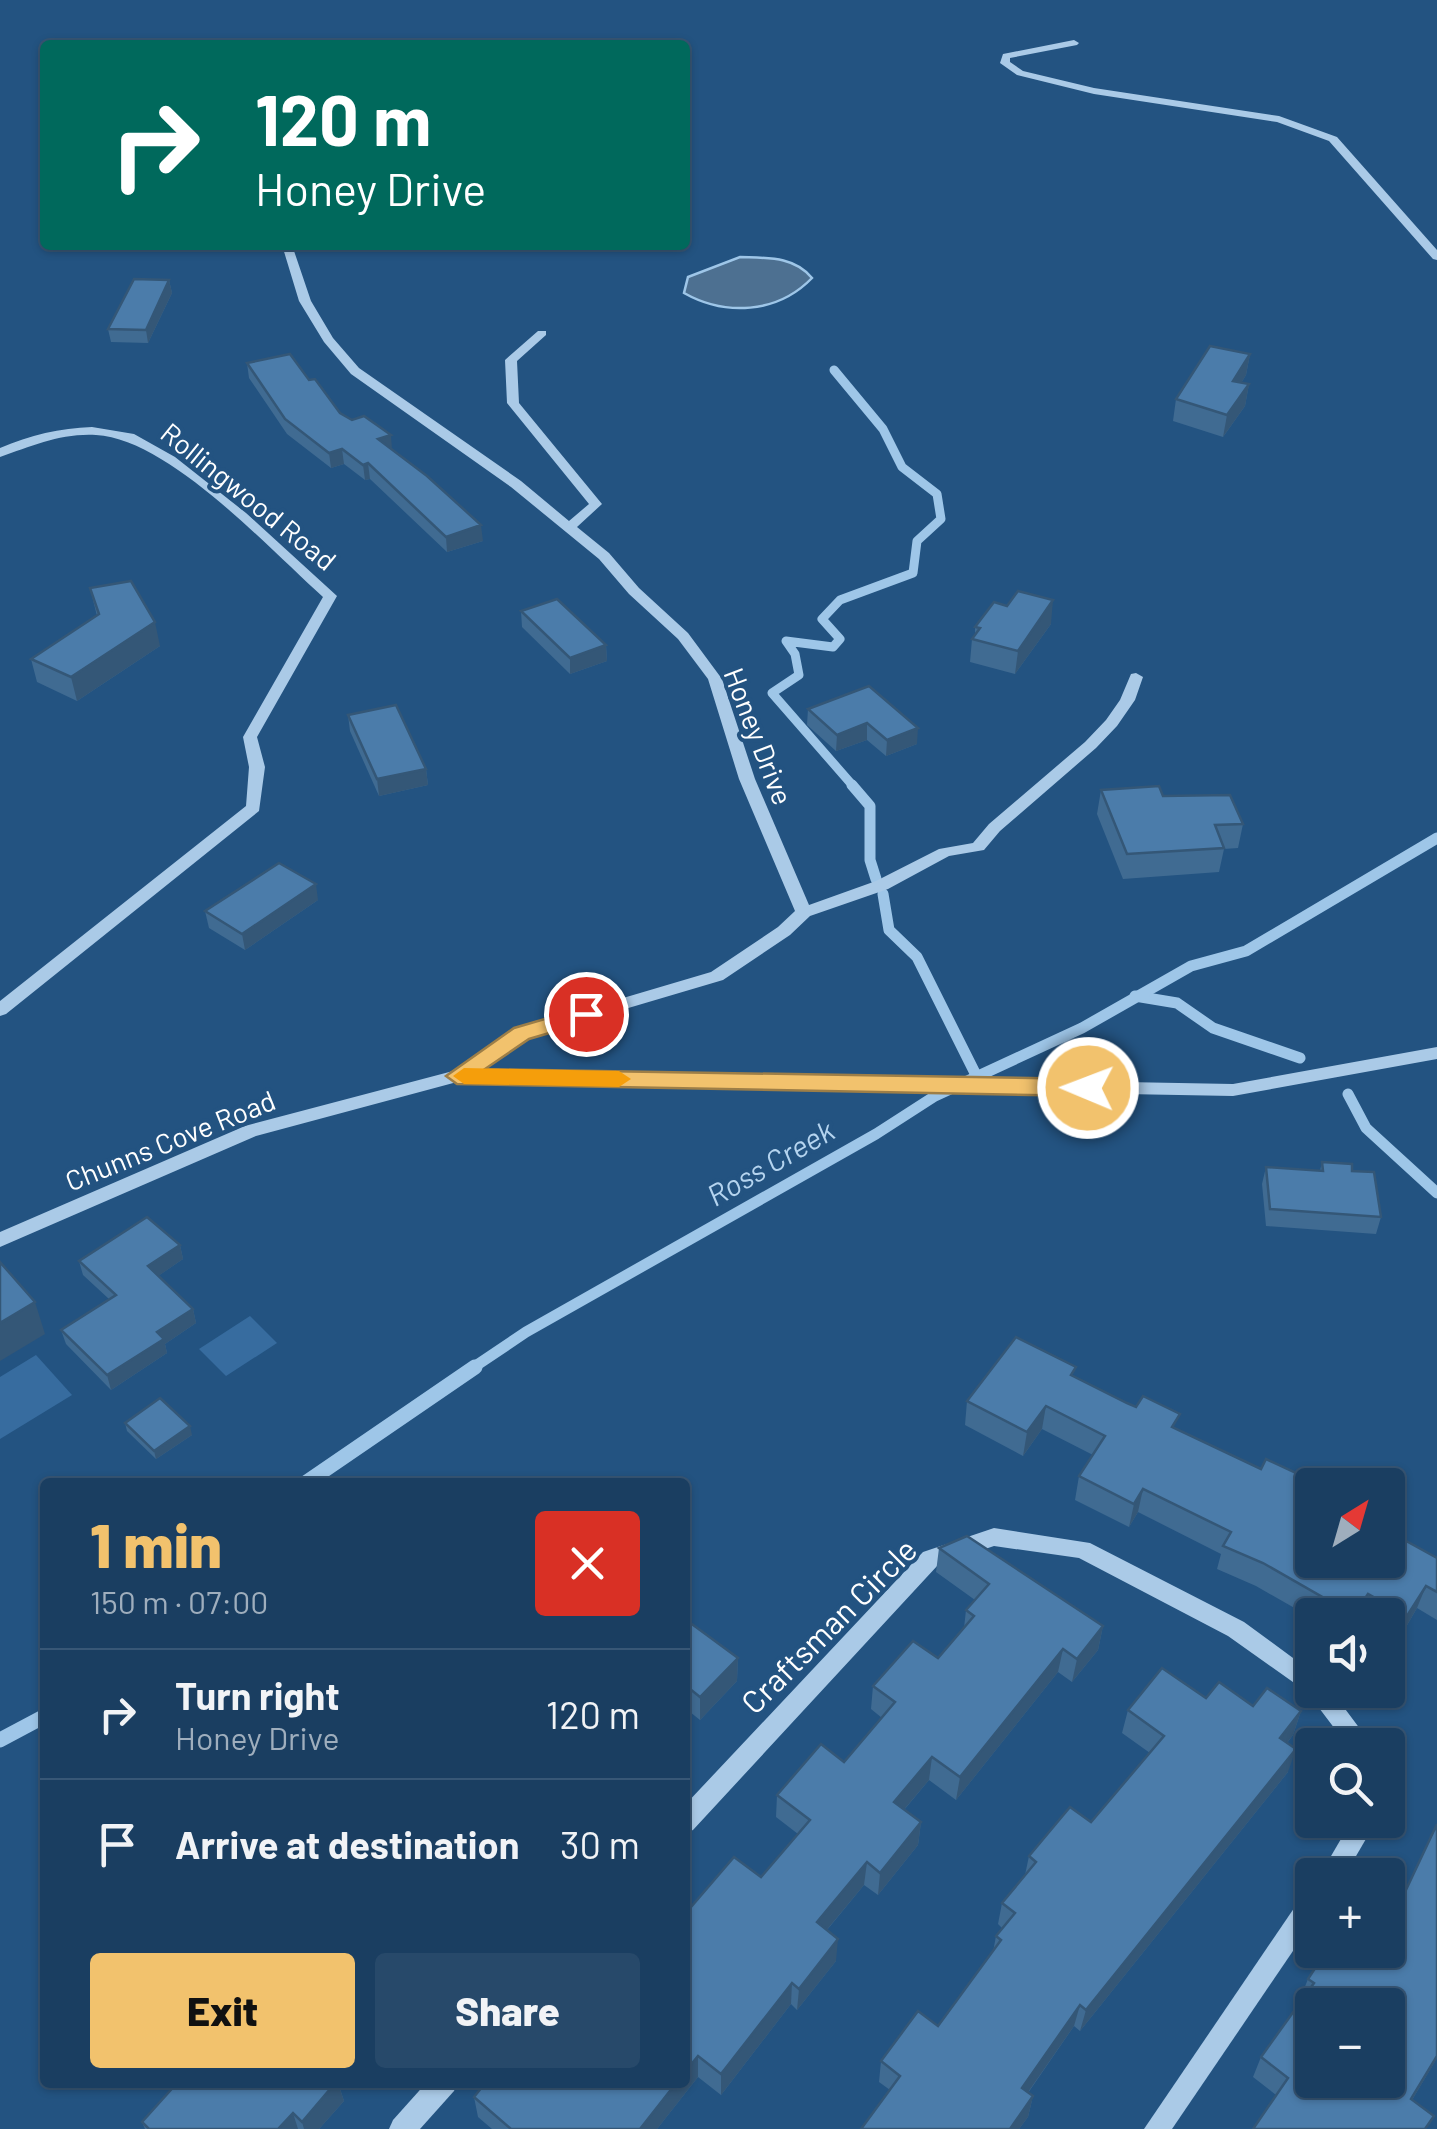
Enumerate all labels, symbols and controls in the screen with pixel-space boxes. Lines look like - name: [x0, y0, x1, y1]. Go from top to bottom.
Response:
- text: 120 m: [255, 76, 431, 160]
- icon: right: [90, 80, 220, 210]
- text: Honey Drive: [255, 161, 486, 215]
- street label: Rollingwood Road: [155, 415, 343, 577]
- street label: Honey Drive: [717, 663, 801, 809]
- pin: [544, 972, 629, 1057]
- icon: arrive: [559, 987, 614, 1042]
- position arrow: [1036, 1036, 1140, 1140]
- street label: Chunns Cove Road: [60, 1082, 280, 1198]
- water label: Ross Creek: [700, 1111, 840, 1213]
- north arrow: [1295, 1468, 1405, 1578]
- map controls: [1295, 1468, 1405, 2098]
- text: 1 min: [90, 1508, 222, 1580]
- button: close: [535, 1511, 640, 1616]
- street label: Craftsman Circle: [732, 1529, 924, 1721]
- text: 150 m · 07:00: [90, 1582, 268, 1620]
- button: sound: [1295, 1598, 1405, 1708]
- text: Turn right: [175, 1672, 340, 1718]
- icon: right: [90, 1687, 145, 1742]
- text: 120 m: [546, 1691, 640, 1737]
- text: Honey Drive: [175, 1718, 339, 1756]
- button: search: [1295, 1728, 1405, 1838]
- icon: arrive: [90, 1817, 145, 1872]
- text: Arrive at destination: [175, 1821, 520, 1867]
- text: 30 m: [560, 1821, 640, 1867]
- button: +: [1295, 1858, 1405, 1968]
- button: Exit: [90, 1953, 355, 2068]
- button: Share: [375, 1953, 640, 2068]
- button: −: [1295, 1988, 1405, 2098]

